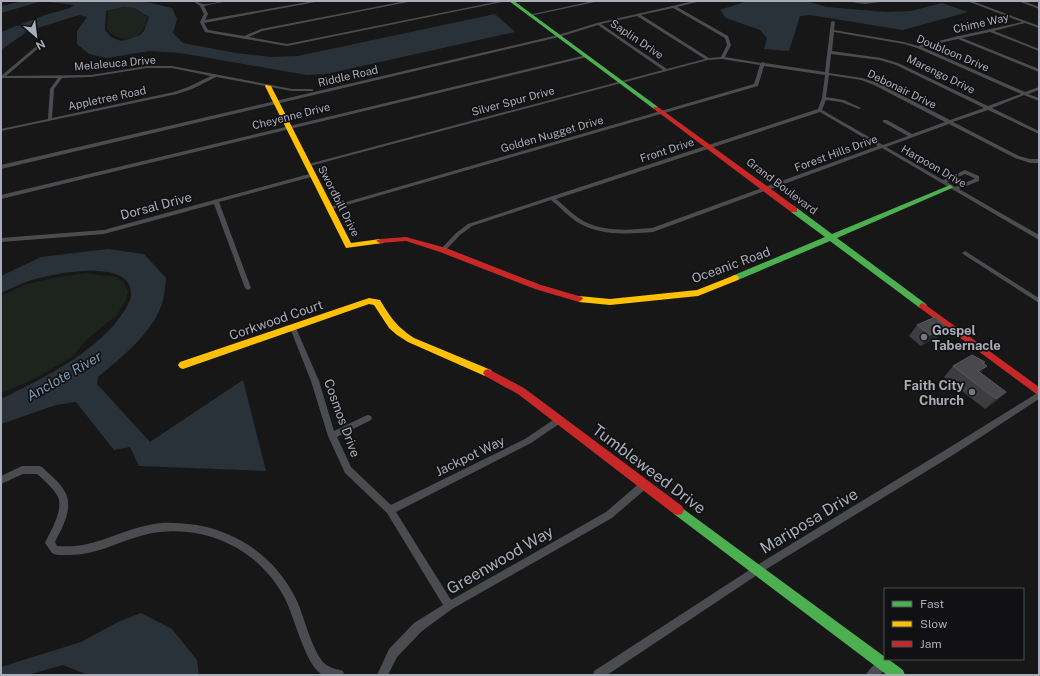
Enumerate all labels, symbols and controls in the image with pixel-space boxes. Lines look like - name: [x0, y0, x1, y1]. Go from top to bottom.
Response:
- street label: Chime Way: [952, 11, 1010, 35]
- north arrow: [16, 16, 56, 56]
- street label: Saplin Drive: [608, 17, 666, 61]
- street label: Doubloon Drive: [915, 32, 991, 74]
- text: N: [34, 38, 47, 52]
- street label: Marengo Drive: [905, 52, 977, 96]
- street label: Melaleuca Drive: [74, 53, 156, 73]
- street label: Riddle Road: [317, 63, 379, 89]
- street label: Debonair Drive: [866, 67, 938, 111]
- street label: Appletree Road: [67, 84, 147, 112]
- street label: Silver Spur Drive: [470, 84, 556, 118]
- street label: Cheyenne Drive: [251, 101, 331, 131]
- street label: Golden Nugget Drive: [499, 114, 605, 154]
- street label: Forest Hills Drive: [793, 132, 879, 174]
- street label: Front Drive: [638, 136, 696, 164]
- street label: Harpoon Drive: [899, 143, 969, 189]
- street label: Grand Boulevard: [744, 156, 820, 216]
- street label: Swordbill Drive: [316, 164, 362, 238]
- street label: Dorsal Drive: [119, 189, 193, 223]
- street label: Oceanic Road: [690, 244, 772, 286]
- street label: Corkwood Court: [227, 297, 325, 343]
- place label: Gospel Tabernacle: [932, 323, 1001, 353]
- marker: Gospel Tabernacle: [919, 332, 929, 342]
- water label: Anclote River: [24, 348, 105, 404]
- street label: Cosmos Drive: [321, 377, 363, 459]
- place label: Faith City Church: [904, 378, 965, 408]
- marker: Faith City Church: [967, 387, 977, 397]
- street label: Tumbleweed Drive: [589, 420, 709, 518]
- street label: Jackpot Way: [433, 433, 507, 479]
- street label: Mariposa Drive: [757, 484, 861, 558]
- street label: Greenwood Way: [443, 522, 557, 598]
- legend: [884, 588, 1024, 660]
- text: Fast: [920, 597, 945, 611]
- text: Slow: [920, 617, 948, 631]
- text: Jam: [920, 637, 942, 651]

